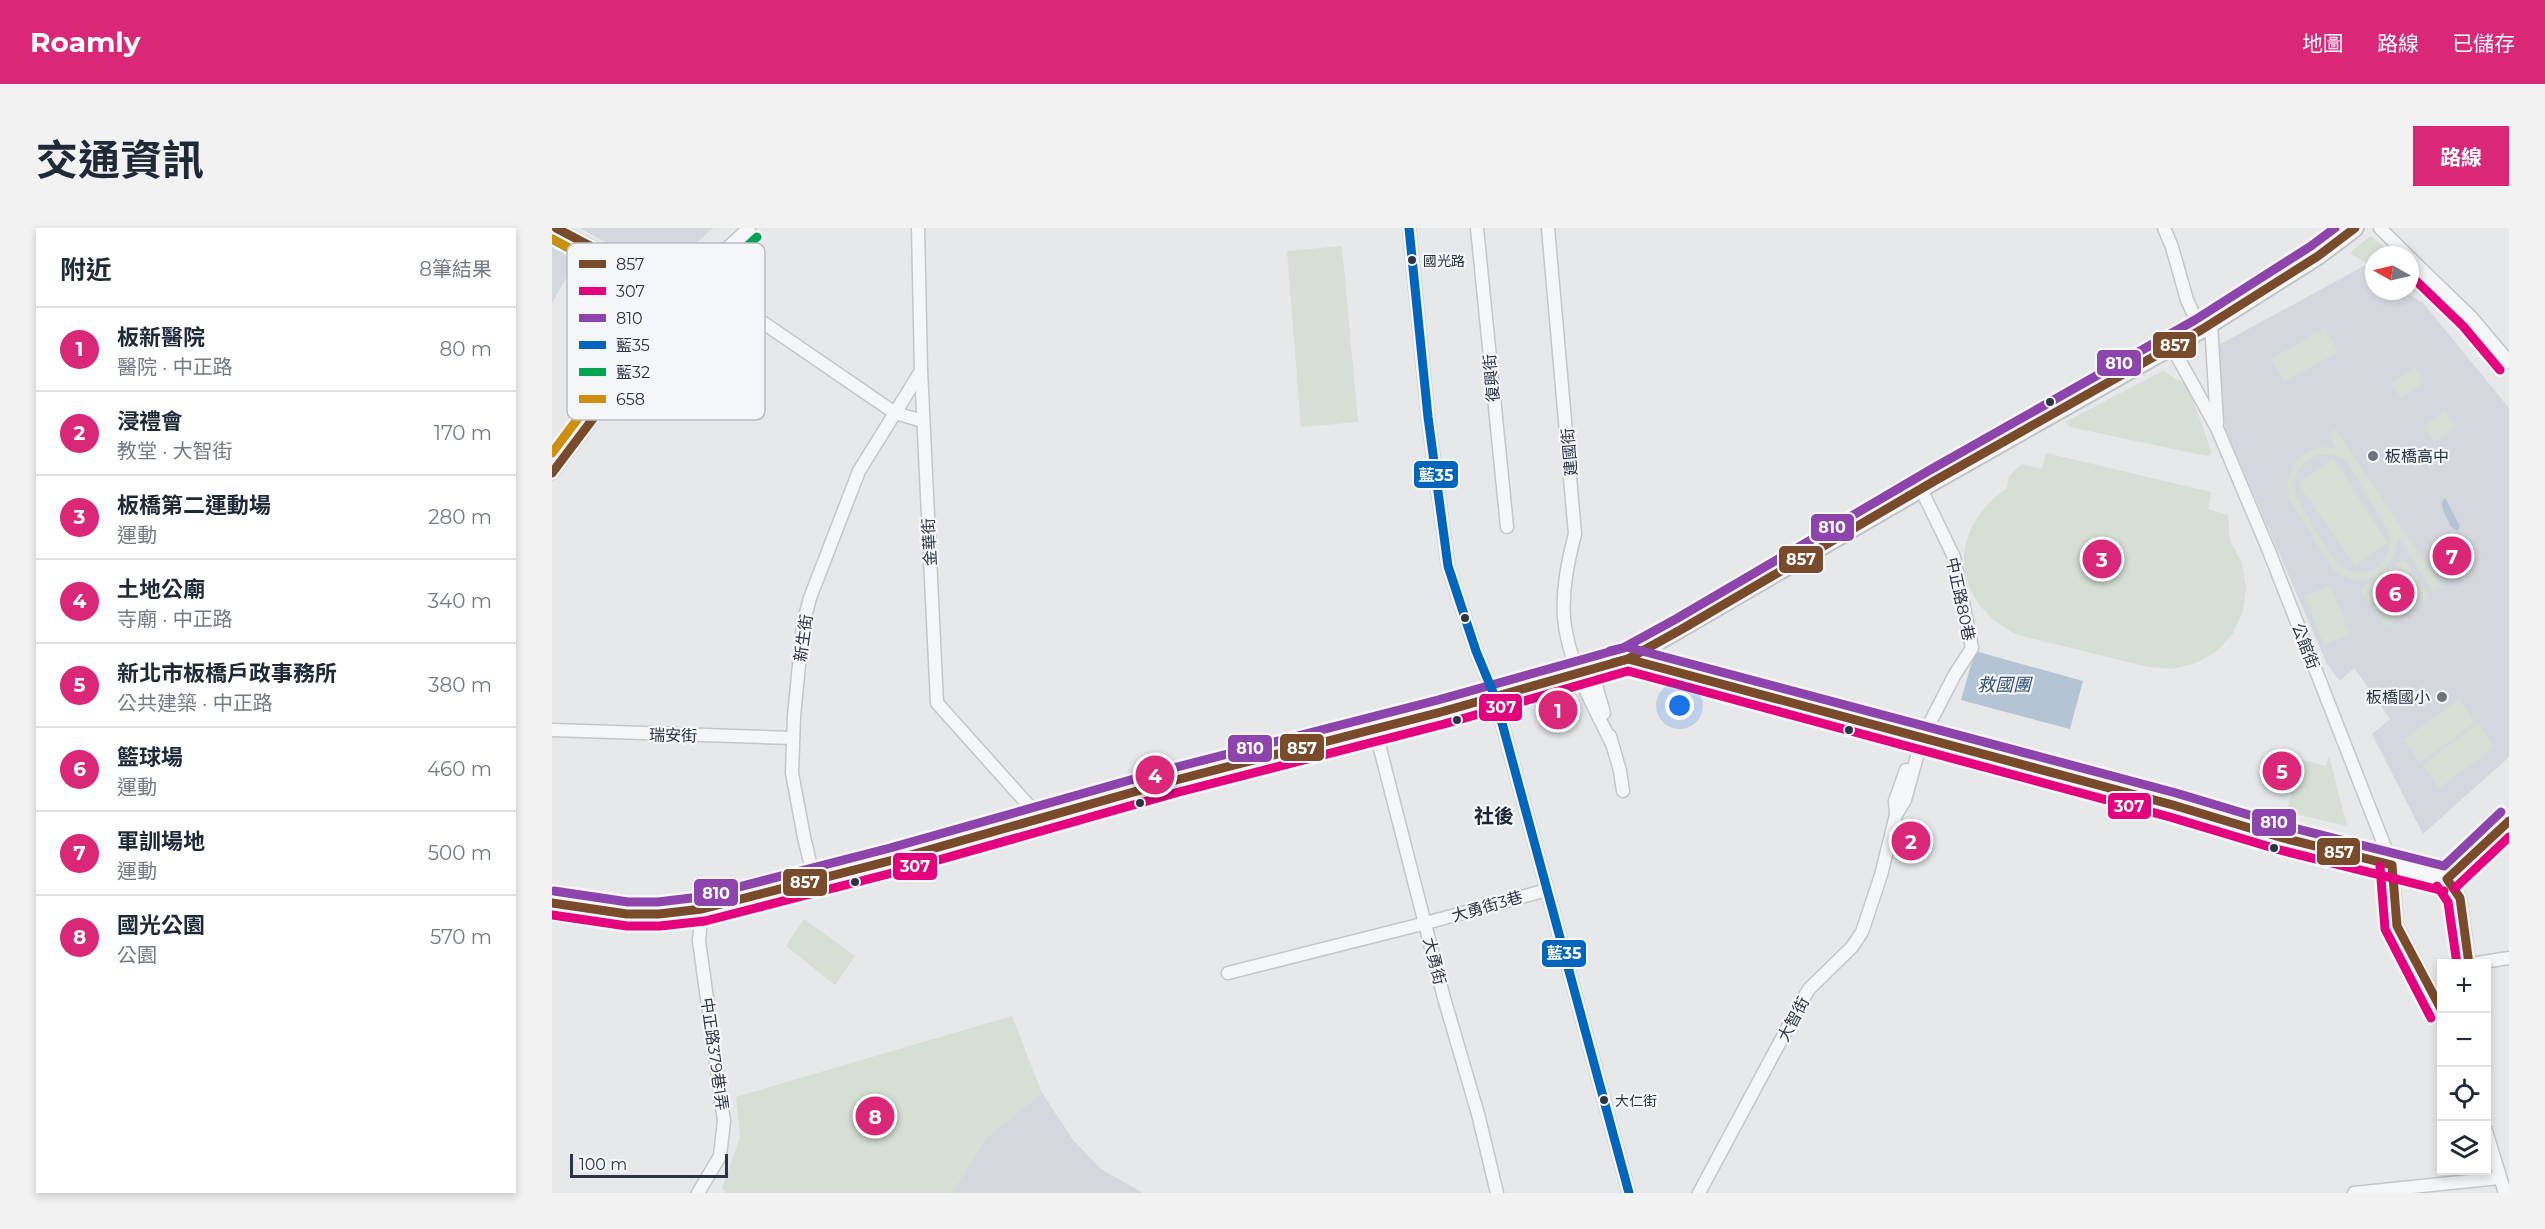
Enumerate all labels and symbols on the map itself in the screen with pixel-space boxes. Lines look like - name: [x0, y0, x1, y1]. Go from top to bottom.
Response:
- legend: [567, 243, 765, 420]
- north arrow: [2365, 246, 2419, 300]
- place label: 國光路: [1423, 252, 1465, 270]
- marker: 國光路: [1406, 254, 1418, 266]
- text: 857: [616, 255, 644, 274]
- text: 307: [616, 282, 645, 301]
- text: 810: [616, 309, 643, 328]
- line badge: 857: [2152, 331, 2197, 359]
- text: 藍35: [616, 336, 650, 355]
- text: 857: [2160, 336, 2190, 355]
- line badge: 810: [2096, 349, 2142, 377]
- street label: 復興街: [1480, 353, 1503, 403]
- text: 810: [2105, 354, 2133, 373]
- text: 藍32: [616, 363, 650, 382]
- text: 658: [616, 390, 645, 409]
- unlabelled marker: [2044, 396, 2056, 408]
- street label: 建國街: [1558, 427, 1581, 477]
- place label: 板橋高中: [2385, 447, 2449, 466]
- marker: 板橋高中: [2366, 449, 2380, 463]
- line badge: 藍35: [1413, 460, 1459, 489]
- text: 藍35: [1419, 466, 1454, 485]
- line badge: 810: [1810, 513, 1855, 542]
- street label: 金華街: [919, 518, 940, 566]
- text: 810: [1818, 518, 1846, 537]
- pin: 7: [2432, 534, 2472, 578]
- pin: 3: [2082, 536, 2122, 582]
- line badge: 857: [1778, 545, 1824, 574]
- text: 857: [1786, 550, 1816, 569]
- street label: 中正路80巷: [1942, 556, 1979, 643]
- pin: 6: [2376, 570, 2414, 616]
- unlabelled marker: [1459, 612, 1471, 624]
- street label: 新生街: [791, 613, 816, 663]
- street label: 公館街: [2288, 620, 2323, 672]
- water label: 救國團: [1977, 674, 2033, 696]
- pin: 1: [1538, 688, 1578, 732]
- place label: 板橋國小: [2366, 688, 2430, 707]
- marker: 板橋國小: [2435, 690, 2449, 704]
- your location: [1665, 691, 1694, 720]
- line badge: 307: [1478, 693, 1523, 722]
- text: 307: [1485, 698, 1516, 717]
- unlabelled marker: [1451, 714, 1463, 726]
- unlabelled marker: [1843, 724, 1855, 736]
- street label: 瑞安街: [649, 726, 697, 745]
- line badge: 857: [1279, 733, 1325, 762]
- line badge: 810: [1227, 734, 1273, 763]
- text: 810: [1236, 739, 1264, 758]
- text: 857: [1287, 739, 1317, 758]
- pin: 5: [2262, 748, 2302, 794]
- pin: 4: [1136, 752, 1174, 798]
- line badge: 307: [2107, 792, 2152, 820]
- unlabelled marker: [1134, 797, 1146, 809]
- text: 307: [2113, 797, 2144, 816]
- district label: 社後: [1474, 804, 1514, 828]
- line badge: 810: [2251, 808, 2297, 837]
- text: 810: [2260, 813, 2288, 832]
- pin: 2: [1892, 818, 1930, 864]
- line badge: 857: [2316, 837, 2361, 866]
- unlabelled marker: [2268, 842, 2280, 854]
- text: 857: [2324, 843, 2354, 862]
- line badge: 307: [892, 852, 938, 881]
- text: 307: [899, 857, 930, 876]
- line badge: 857: [782, 868, 828, 897]
- text: 857: [790, 873, 820, 892]
- unlabelled marker: [849, 876, 861, 888]
- line badge: 810: [693, 878, 739, 907]
- text: 810: [702, 884, 730, 903]
- street label: 大勇街3巷: [1449, 887, 1525, 926]
- street label: 大勇街: [1419, 936, 1450, 987]
- line badge: 藍35: [1541, 939, 1587, 968]
- text: 藍35: [1547, 944, 1582, 963]
- street label: 大智街: [1774, 994, 1813, 1045]
- street label: 中正路379巷1弄: [697, 996, 732, 1112]
- place label: 大仁街: [1615, 1092, 1657, 1110]
- pin: 8: [856, 1094, 894, 1138]
- marker: 大仁街: [1598, 1094, 1610, 1106]
- scale bar: [570, 1151, 728, 1178]

